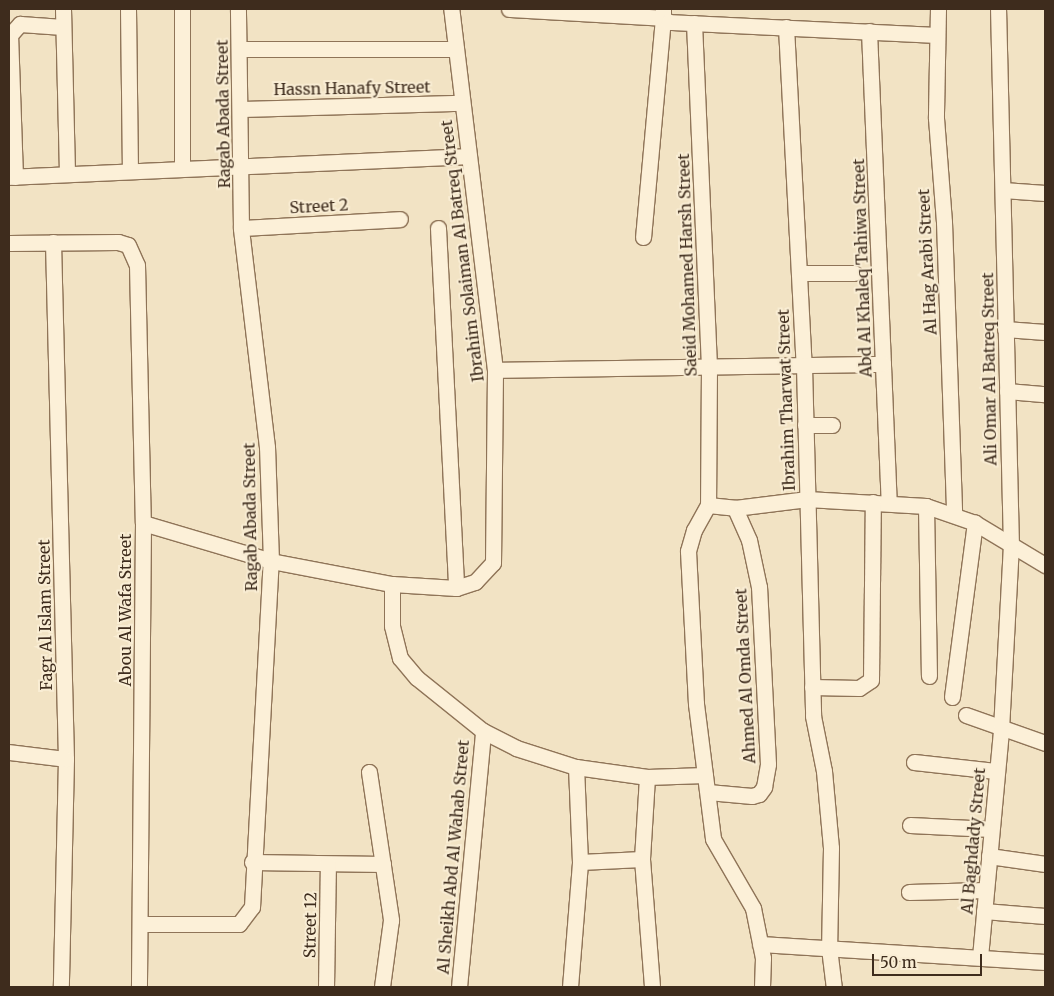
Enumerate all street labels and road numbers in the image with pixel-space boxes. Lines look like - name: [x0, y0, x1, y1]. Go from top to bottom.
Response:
- street label: Ragab Abada Street: [212, 39, 234, 189]
- street label: Hassn Hanafy Street: [273, 77, 431, 99]
- street label: Ibrahim Solaiman Al Batreq Street: [436, 119, 488, 383]
- street label: Saeid Mohamed Harsh Street: [674, 153, 700, 377]
- street label: Abd Al Khaleq Tahiwa Street: [849, 158, 875, 378]
- street label: Al Hag Arabi Street: [914, 189, 940, 335]
- street label: Street 2: [289, 195, 349, 217]
- street label: Ali Omar Al Batreq Street: [978, 272, 1000, 466]
- street label: Ibrahim Tharwat Street: [773, 309, 799, 491]
- street label: Ragab Abada Street: [239, 442, 261, 592]
- street label: Abou Al Wafa Street: [115, 534, 135, 686]
- street label: Fagr Al Islam Street: [34, 539, 56, 691]
- street label: Ahmed Al Omda Street: [731, 588, 759, 764]
- street label: Al Sheikh Abd Al Wahab Street: [433, 739, 473, 975]
- street label: Al Baghdady Street: [957, 767, 989, 915]
- street label: Street 12: [300, 892, 320, 958]

